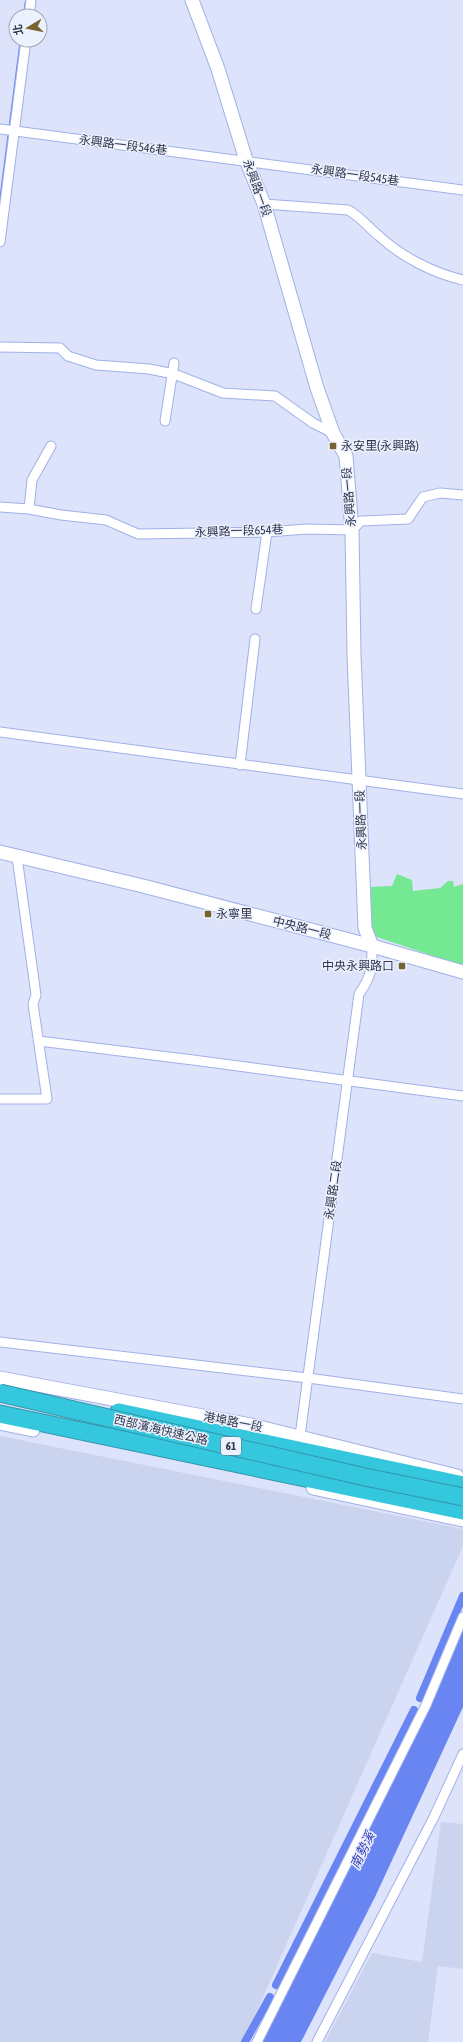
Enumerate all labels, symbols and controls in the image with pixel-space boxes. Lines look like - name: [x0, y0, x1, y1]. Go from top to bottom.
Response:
- north arrow: [8, 8, 48, 48]
- text: 北: [11, 23, 25, 36]
- street label: 永興路一段546巷: [78, 133, 168, 157]
- street label: 永興路一段: [240, 157, 274, 219]
- street label: 永興路一段545巷: [310, 162, 400, 188]
- place label: 永安里(永興路): [341, 439, 419, 453]
- marker: 永安里(永興路): [328, 441, 338, 451]
- street label: 永興路一段: [339, 466, 359, 528]
- street label: 永興路一段654巷: [194, 522, 284, 540]
- street label: 永興路一段: [353, 790, 369, 850]
- place label: 永寧里: [216, 907, 252, 921]
- marker: 永寧里: [203, 909, 213, 919]
- street label: 中央路一段: [271, 914, 333, 942]
- place label: 中央永興路口: [322, 959, 394, 973]
- marker: 中央永興路口: [397, 961, 407, 971]
- street label: 永興路二段: [322, 1159, 344, 1221]
- street label: 港埠路一段: [202, 1409, 264, 1435]
- street label: 西部濱海快速公路: [113, 1412, 209, 1448]
- road number: 61: [221, 1437, 241, 1455]
- water label: 南勢溪: [347, 1828, 379, 1871]

